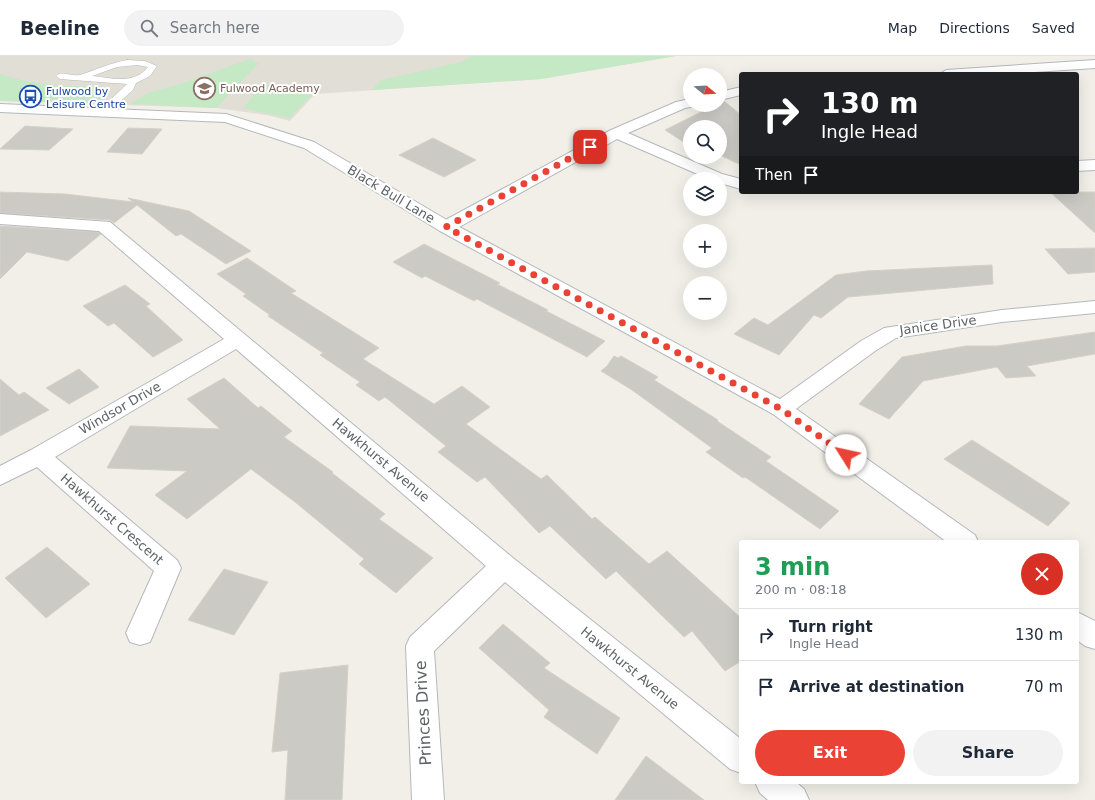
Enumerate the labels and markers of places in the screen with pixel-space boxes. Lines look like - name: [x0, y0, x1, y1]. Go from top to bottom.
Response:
- school or university icon: Fulwood Academy: [191, 75, 217, 101]
- place label: Fulwood Academy: [220, 82, 320, 95]
- bus stop icon: Fulwood by Leisure Centre: [18, 84, 44, 110]
- place label: Fulwood by Leisure Centre: [46, 85, 126, 111]
- pin: [573, 130, 607, 164]

